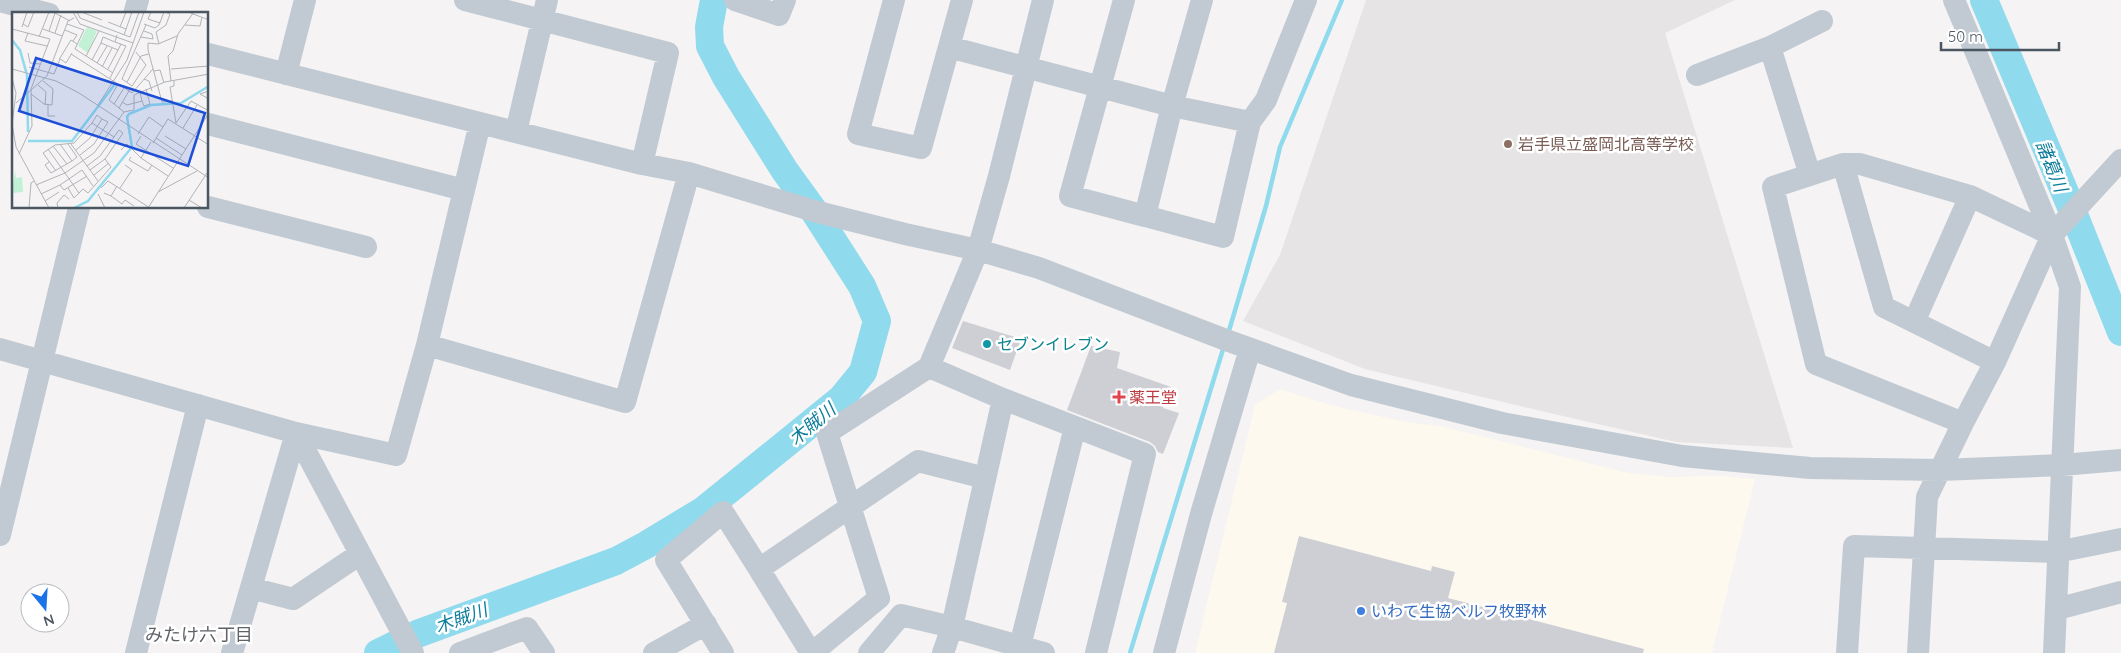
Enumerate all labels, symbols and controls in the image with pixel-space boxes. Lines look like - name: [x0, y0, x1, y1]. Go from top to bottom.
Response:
- inset map: [12, 12, 209, 209]
- scale bar: [1941, 20, 2058, 52]
- text: 50 m: [1948, 27, 1983, 46]
- place label: 岩手県立盛岡北高等学校: [1518, 134, 1694, 154]
- water label: 諸葛川: [2031, 137, 2074, 197]
- marker: 岩手県立盛岡北高等学校: [1502, 138, 1514, 150]
- place label: セブンイレブン: [997, 334, 1109, 354]
- marker: セブンイレブン: [981, 338, 993, 350]
- place label: 薬王堂: [1129, 387, 1177, 407]
- marker: 薬王堂: [1113, 391, 1125, 403]
- water label: 木賊川: [784, 397, 842, 450]
- north arrow: [20, 583, 70, 633]
- water label: 木賊川: [432, 597, 492, 638]
- place label: いわて生協ベルフ牧野林: [1371, 601, 1547, 621]
- marker: いわて生協ベルフ牧野林: [1355, 605, 1367, 617]
- text: N: [41, 610, 57, 631]
- district label: みたけ六丁目: [145, 623, 253, 646]

